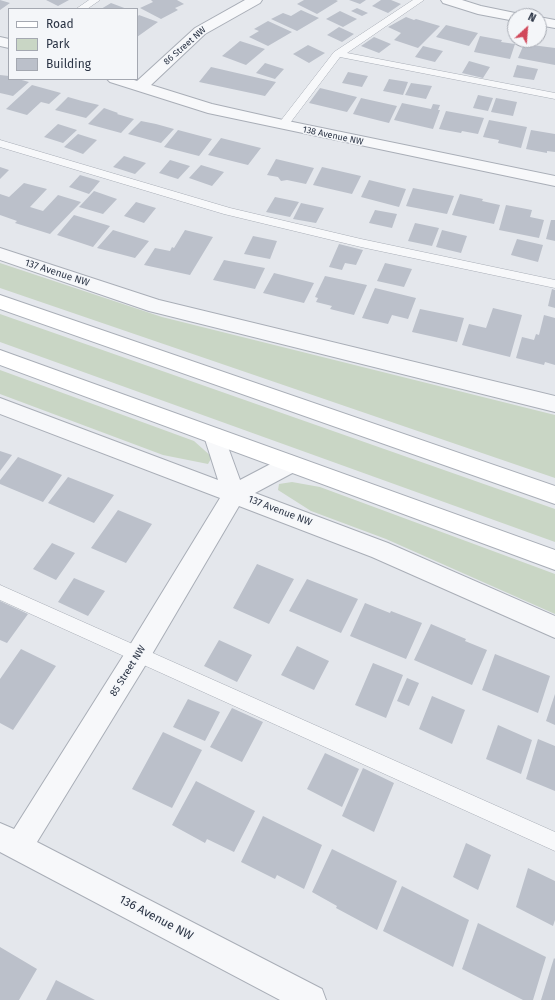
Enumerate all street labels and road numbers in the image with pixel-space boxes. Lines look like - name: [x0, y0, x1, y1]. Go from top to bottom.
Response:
- street label: 86 Street NW: [162, 25, 208, 67]
- street label: 138 Avenue NW: [302, 124, 364, 148]
- street label: 137 Avenue NW: [23, 257, 91, 289]
- street label: 137 Avenue NW: [246, 493, 314, 529]
- street label: 85 Street NW: [108, 643, 148, 699]
- street label: 136 Avenue NW: [116, 892, 196, 944]

